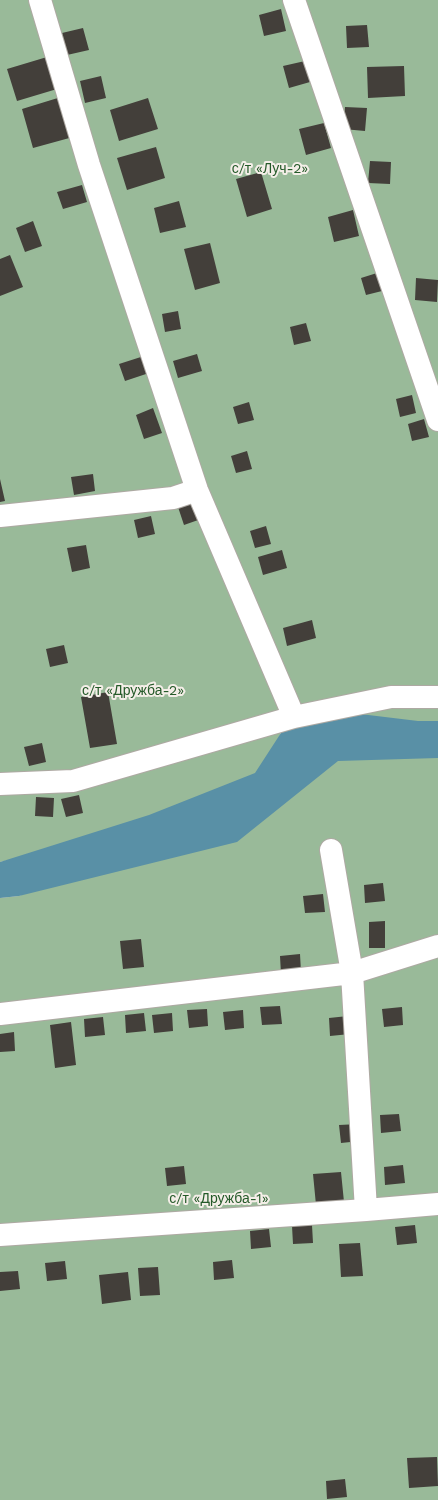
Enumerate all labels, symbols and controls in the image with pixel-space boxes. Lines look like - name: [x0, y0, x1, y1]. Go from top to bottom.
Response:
- park label: с/т «Луч-2»: [232, 161, 308, 177]
- park label: с/т «Дружба-2»: [82, 683, 184, 699]
- park label: с/т «Дружба-1»: [169, 1191, 269, 1207]

